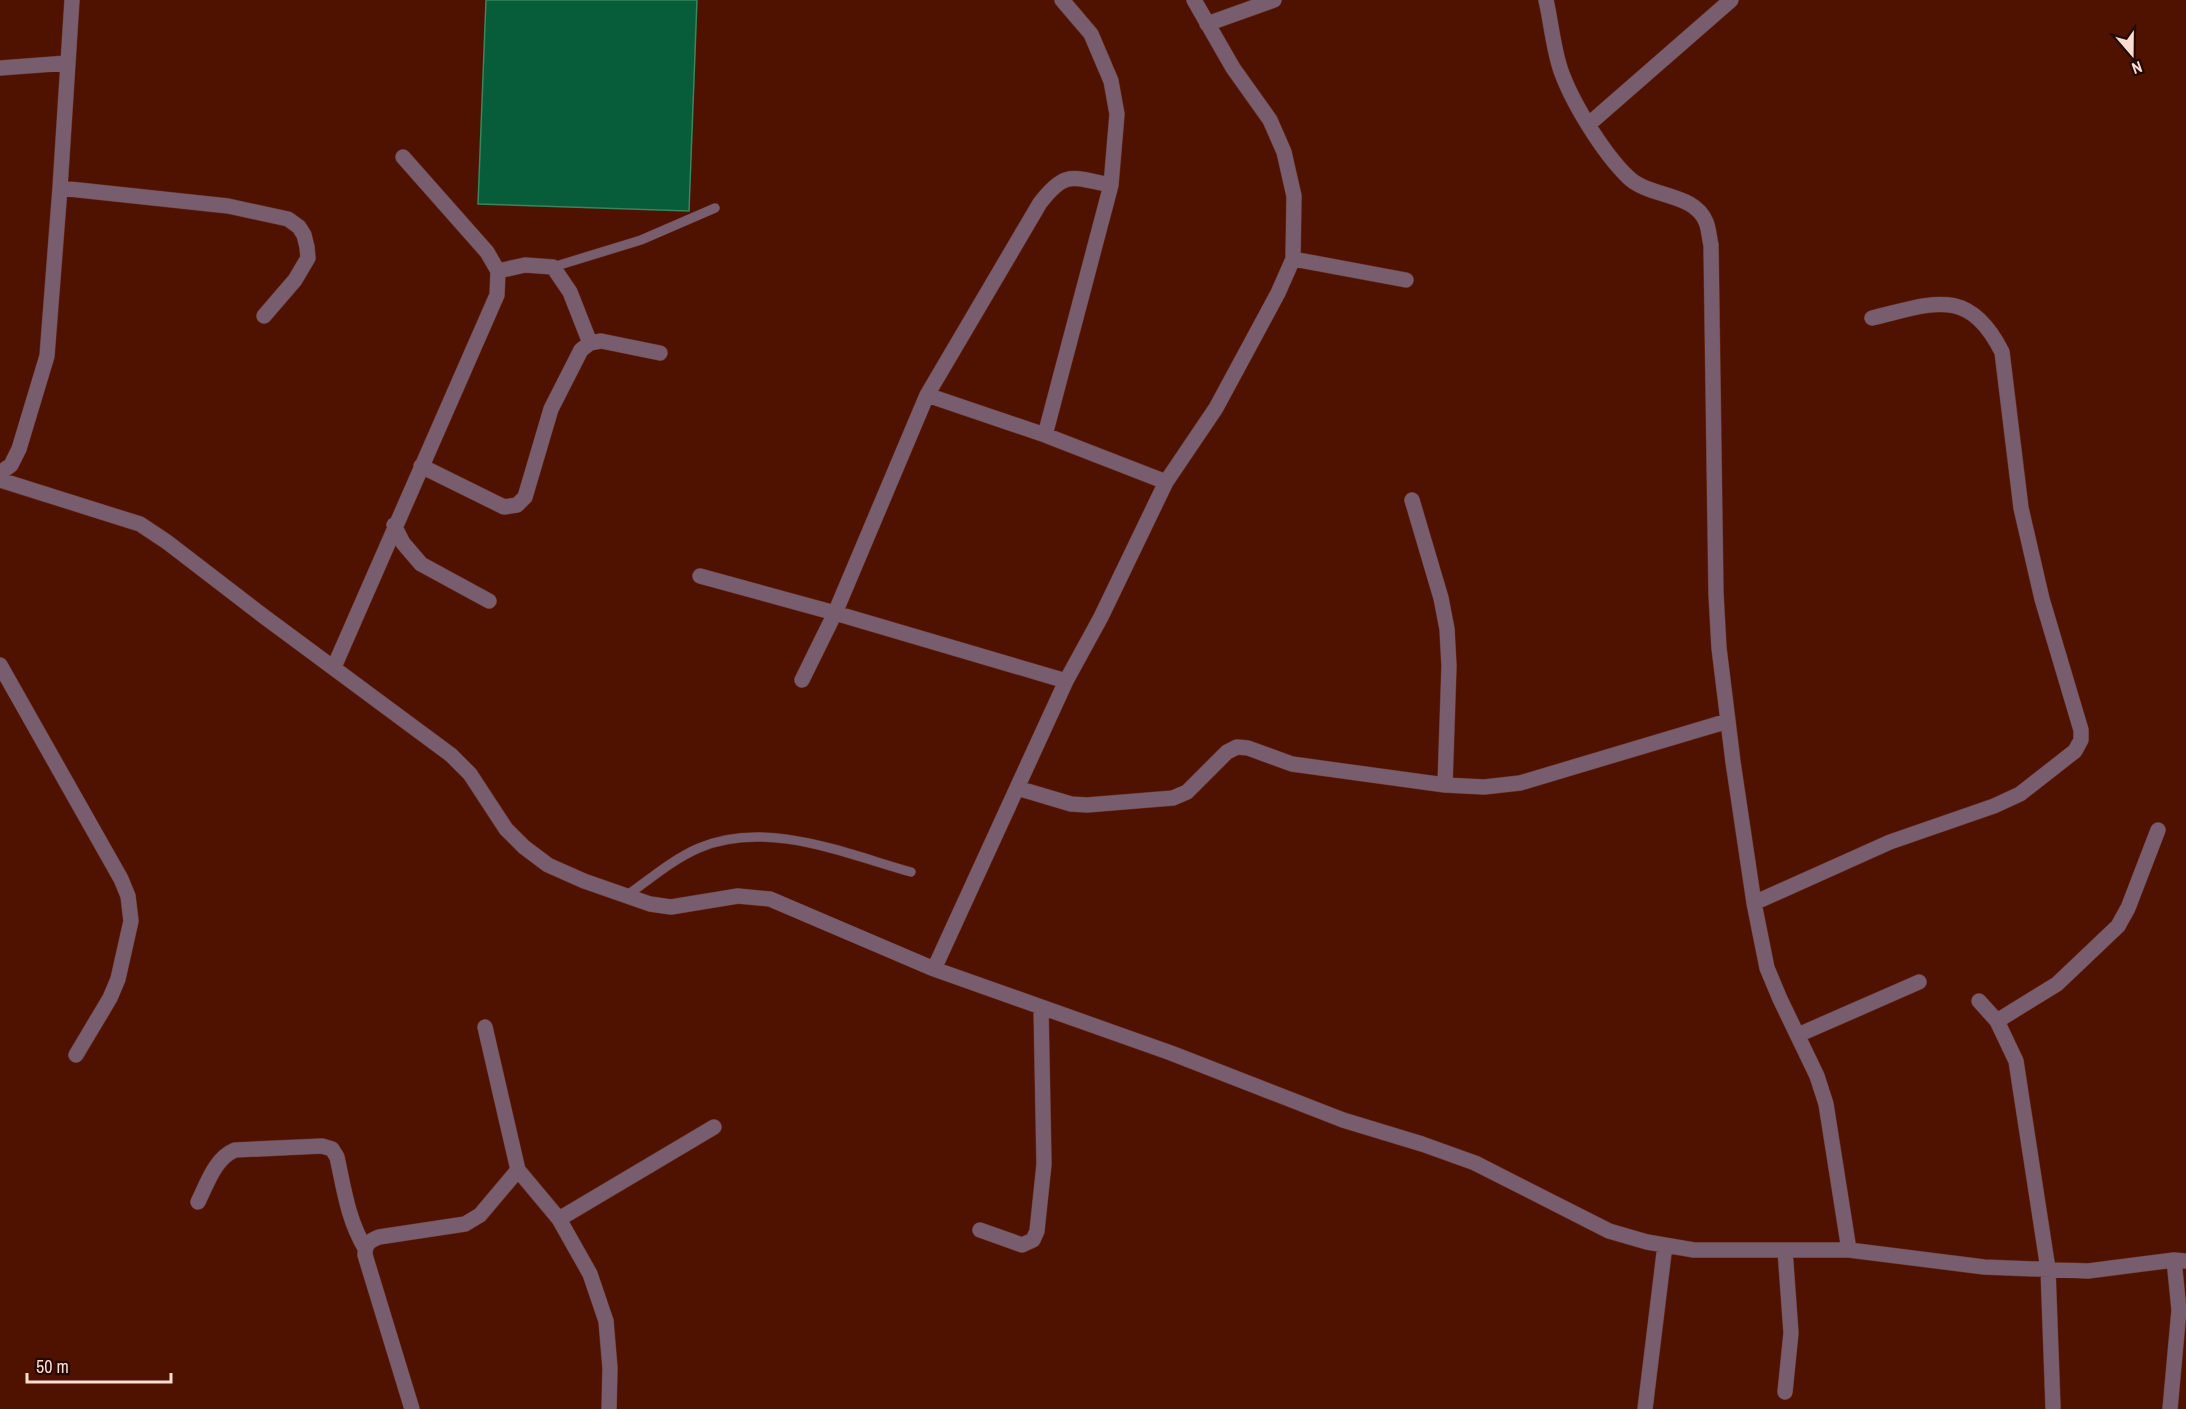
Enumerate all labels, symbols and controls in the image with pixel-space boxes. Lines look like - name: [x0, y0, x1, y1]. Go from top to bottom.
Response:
- north arrow: [2102, 24, 2162, 84]
- text: N: [2129, 56, 2145, 80]
- scale bar: [27, 1346, 171, 1384]
- text: 50 m: [36, 1354, 69, 1379]

